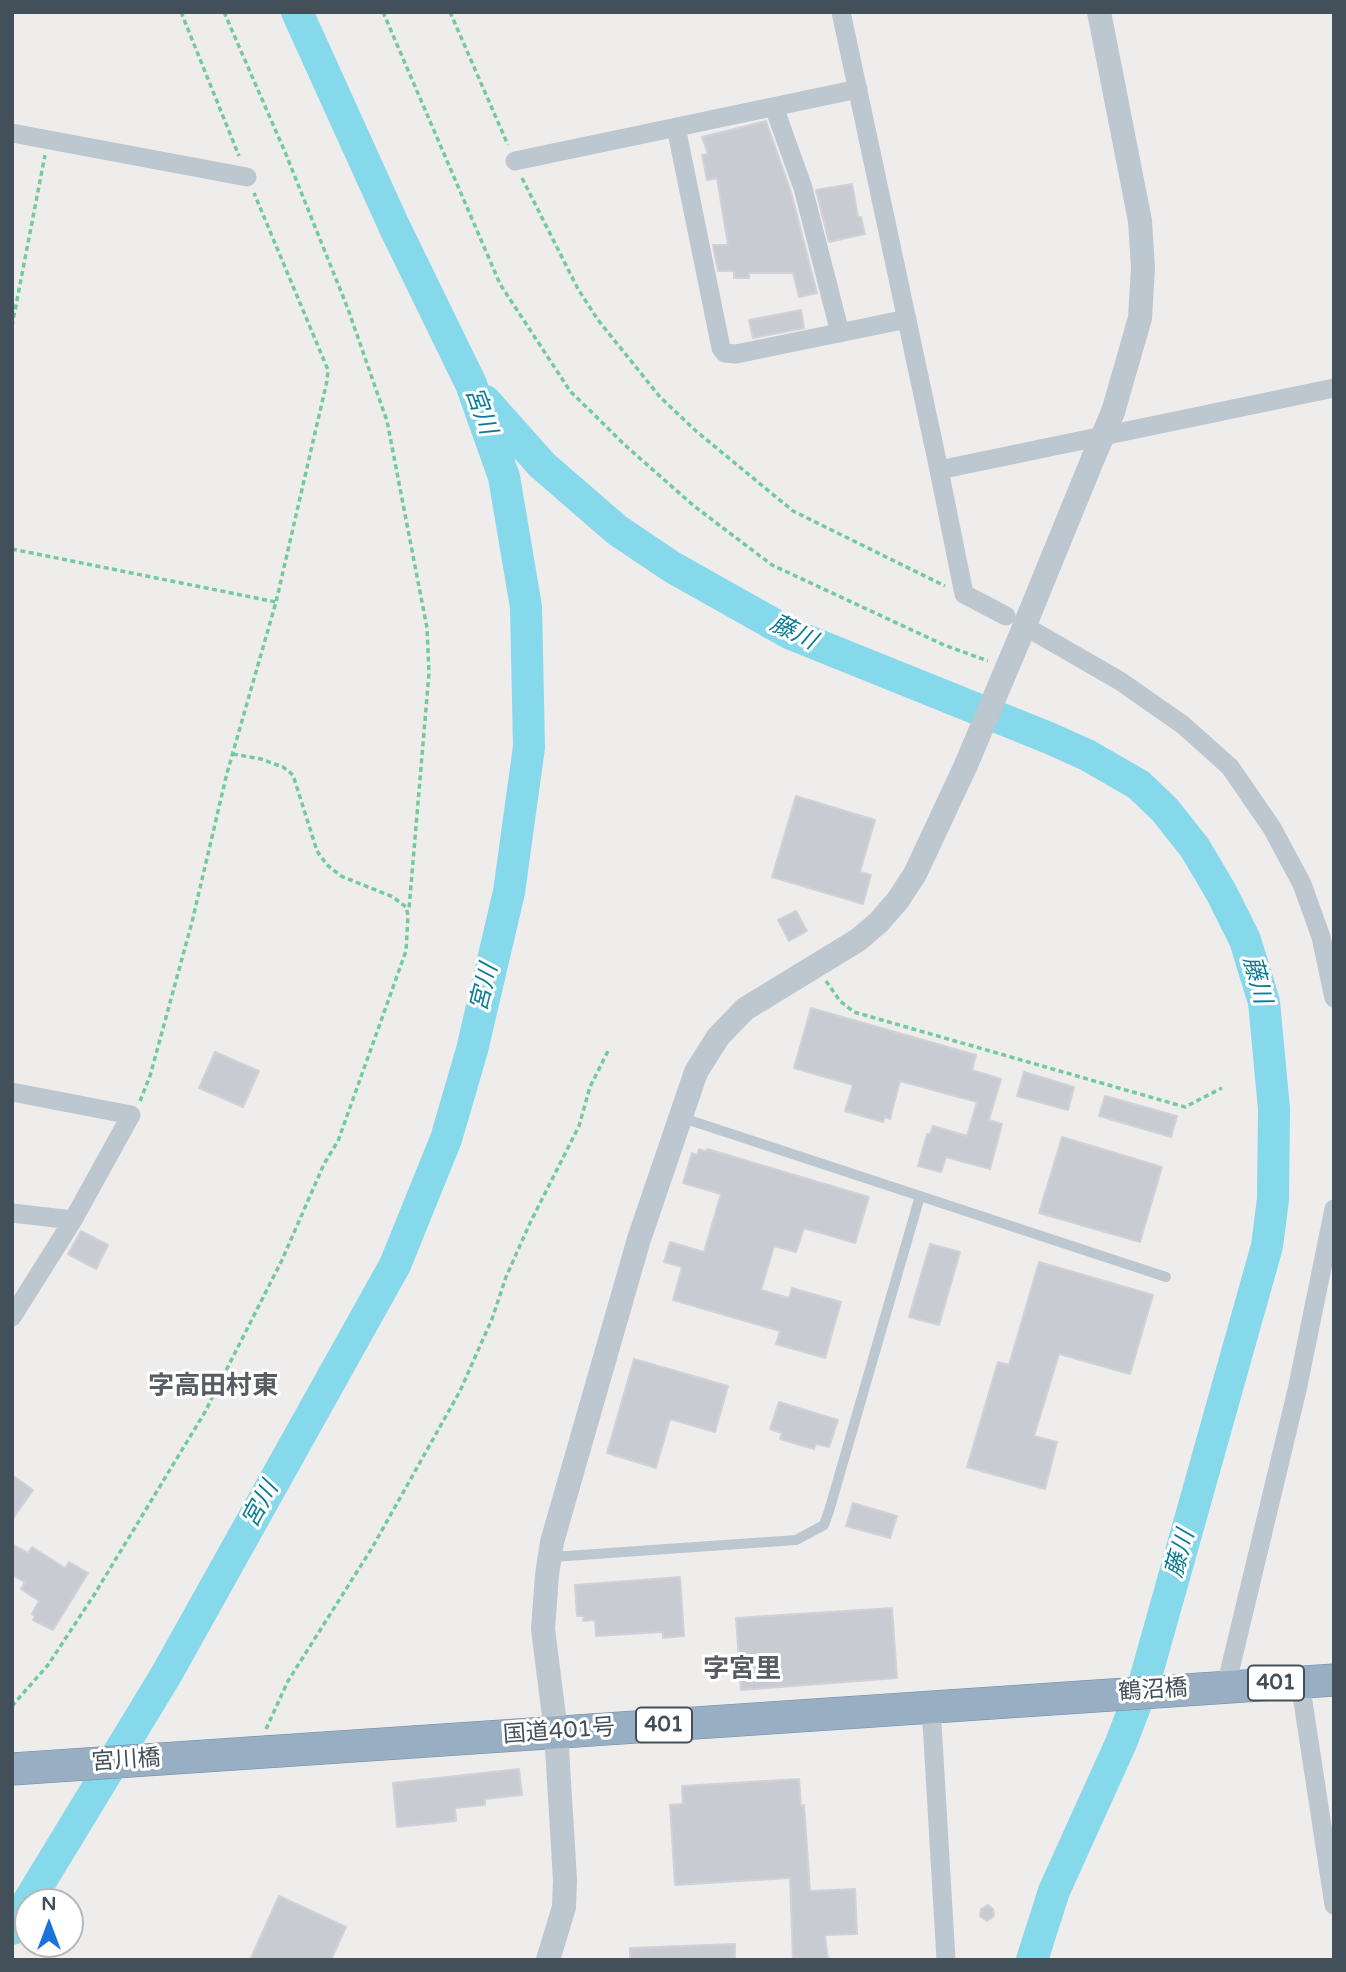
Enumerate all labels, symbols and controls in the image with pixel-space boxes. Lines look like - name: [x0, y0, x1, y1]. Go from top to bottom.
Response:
- water label: 宮川: [458, 384, 502, 438]
- water label: 藤川: [765, 610, 821, 656]
- water label: 藤川: [1236, 953, 1276, 1007]
- water label: 宮川: [465, 961, 505, 1015]
- district label: 字高田村東: [148, 1371, 278, 1403]
- water label: 宮川: [237, 1477, 285, 1533]
- water label: 藤川: [1161, 1527, 1201, 1581]
- district label: 字宮里: [703, 1654, 781, 1686]
- road number: 401: [1248, 1666, 1304, 1700]
- street label: 鶴沼橋: [1118, 1675, 1188, 1707]
- road number: 401: [636, 1708, 692, 1742]
- street label: 国道401号: [502, 1714, 616, 1750]
- street label: 宮川橋: [91, 1745, 161, 1777]
- north arrow: [14, 1888, 84, 1958]
- text: N: [41, 1893, 57, 1915]

